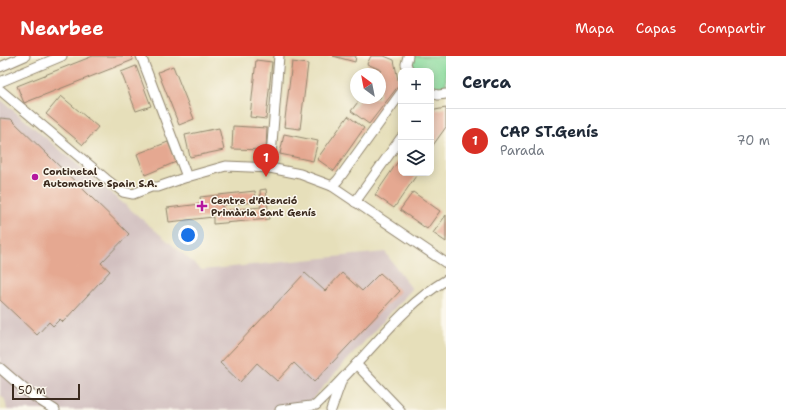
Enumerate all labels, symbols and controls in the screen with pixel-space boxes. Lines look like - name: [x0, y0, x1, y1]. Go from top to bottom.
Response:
- text: Nearbee: [20, 16, 104, 41]
- text: Mapa: [575, 19, 614, 37]
- text: Capas: [636, 19, 677, 37]
- text: Compartir: [699, 19, 766, 37]
- north arrow: [350, 68, 386, 104]
- map controls: [398, 68, 434, 176]
- button: +: [398, 68, 434, 104]
- text: Cerca: [462, 71, 511, 93]
- button: −: [398, 104, 434, 140]
- text: CAP ST.Genís: [500, 122, 598, 142]
- text: 1: [472, 132, 478, 149]
- text: 70 m: [736, 132, 770, 149]
- button: layers: [398, 140, 434, 176]
- text: Parada: [500, 142, 544, 159]
- pin: 1: [253, 144, 279, 177]
- place label: Continetal Automotive Spain S.A.: [43, 165, 157, 190]
- marker: Continetal Automotive Spain S.A.: [30, 172, 40, 182]
- place label: Centre d'Atenció Primària Sant Genís: [211, 194, 316, 219]
- marker: Centre d'Atenció Primària Sant Genís: [196, 200, 208, 212]
- your location: [178, 225, 198, 245]
- scale bar: [12, 382, 80, 401]
- text: 50 m: [18, 383, 46, 398]

